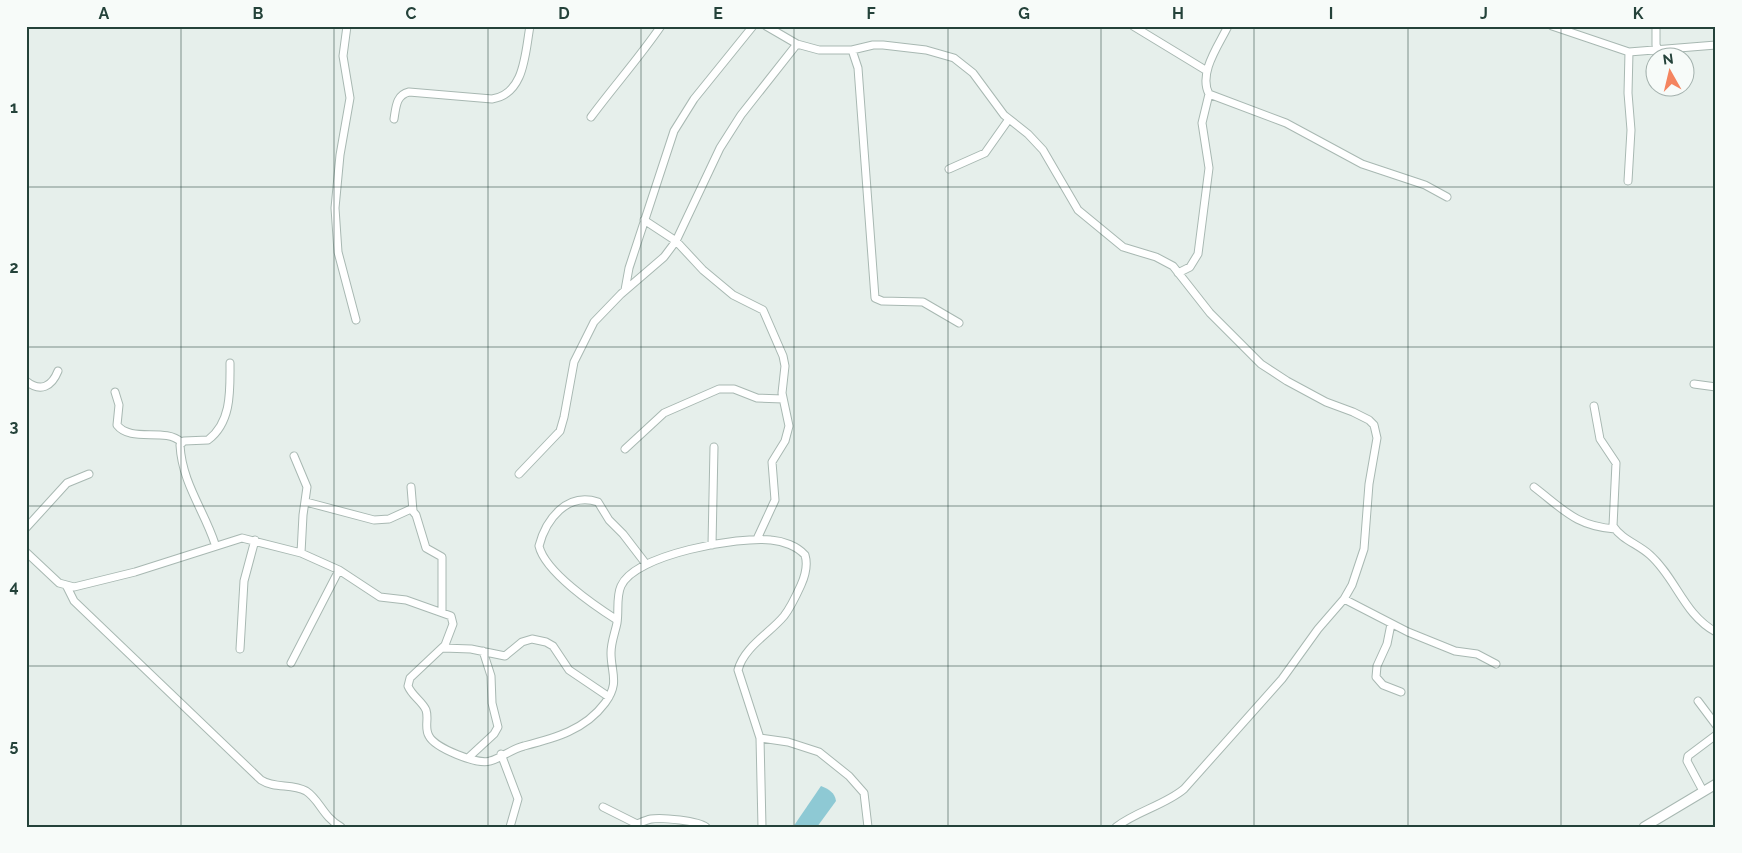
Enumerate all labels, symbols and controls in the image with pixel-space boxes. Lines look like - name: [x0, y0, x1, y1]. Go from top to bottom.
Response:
- text: A: [99, 4, 110, 23]
- text: B: [253, 4, 264, 23]
- text: C: [406, 4, 417, 23]
- text: D: [558, 4, 570, 23]
- text: E: [713, 4, 723, 23]
- text: F: [866, 4, 876, 23]
- text: G: [1018, 4, 1030, 23]
- text: H: [1172, 4, 1184, 23]
- text: I: [1329, 4, 1333, 23]
- text: J: [1480, 4, 1488, 23]
- text: K: [1633, 4, 1644, 23]
- north arrow: [1644, 48, 1694, 98]
- text: N: [1662, 50, 1675, 68]
- text: 1: [10, 98, 18, 117]
- text: 2: [9, 258, 19, 277]
- text: 3: [10, 417, 19, 436]
- text: 4: [9, 577, 19, 596]
- text: 5: [10, 736, 19, 755]

